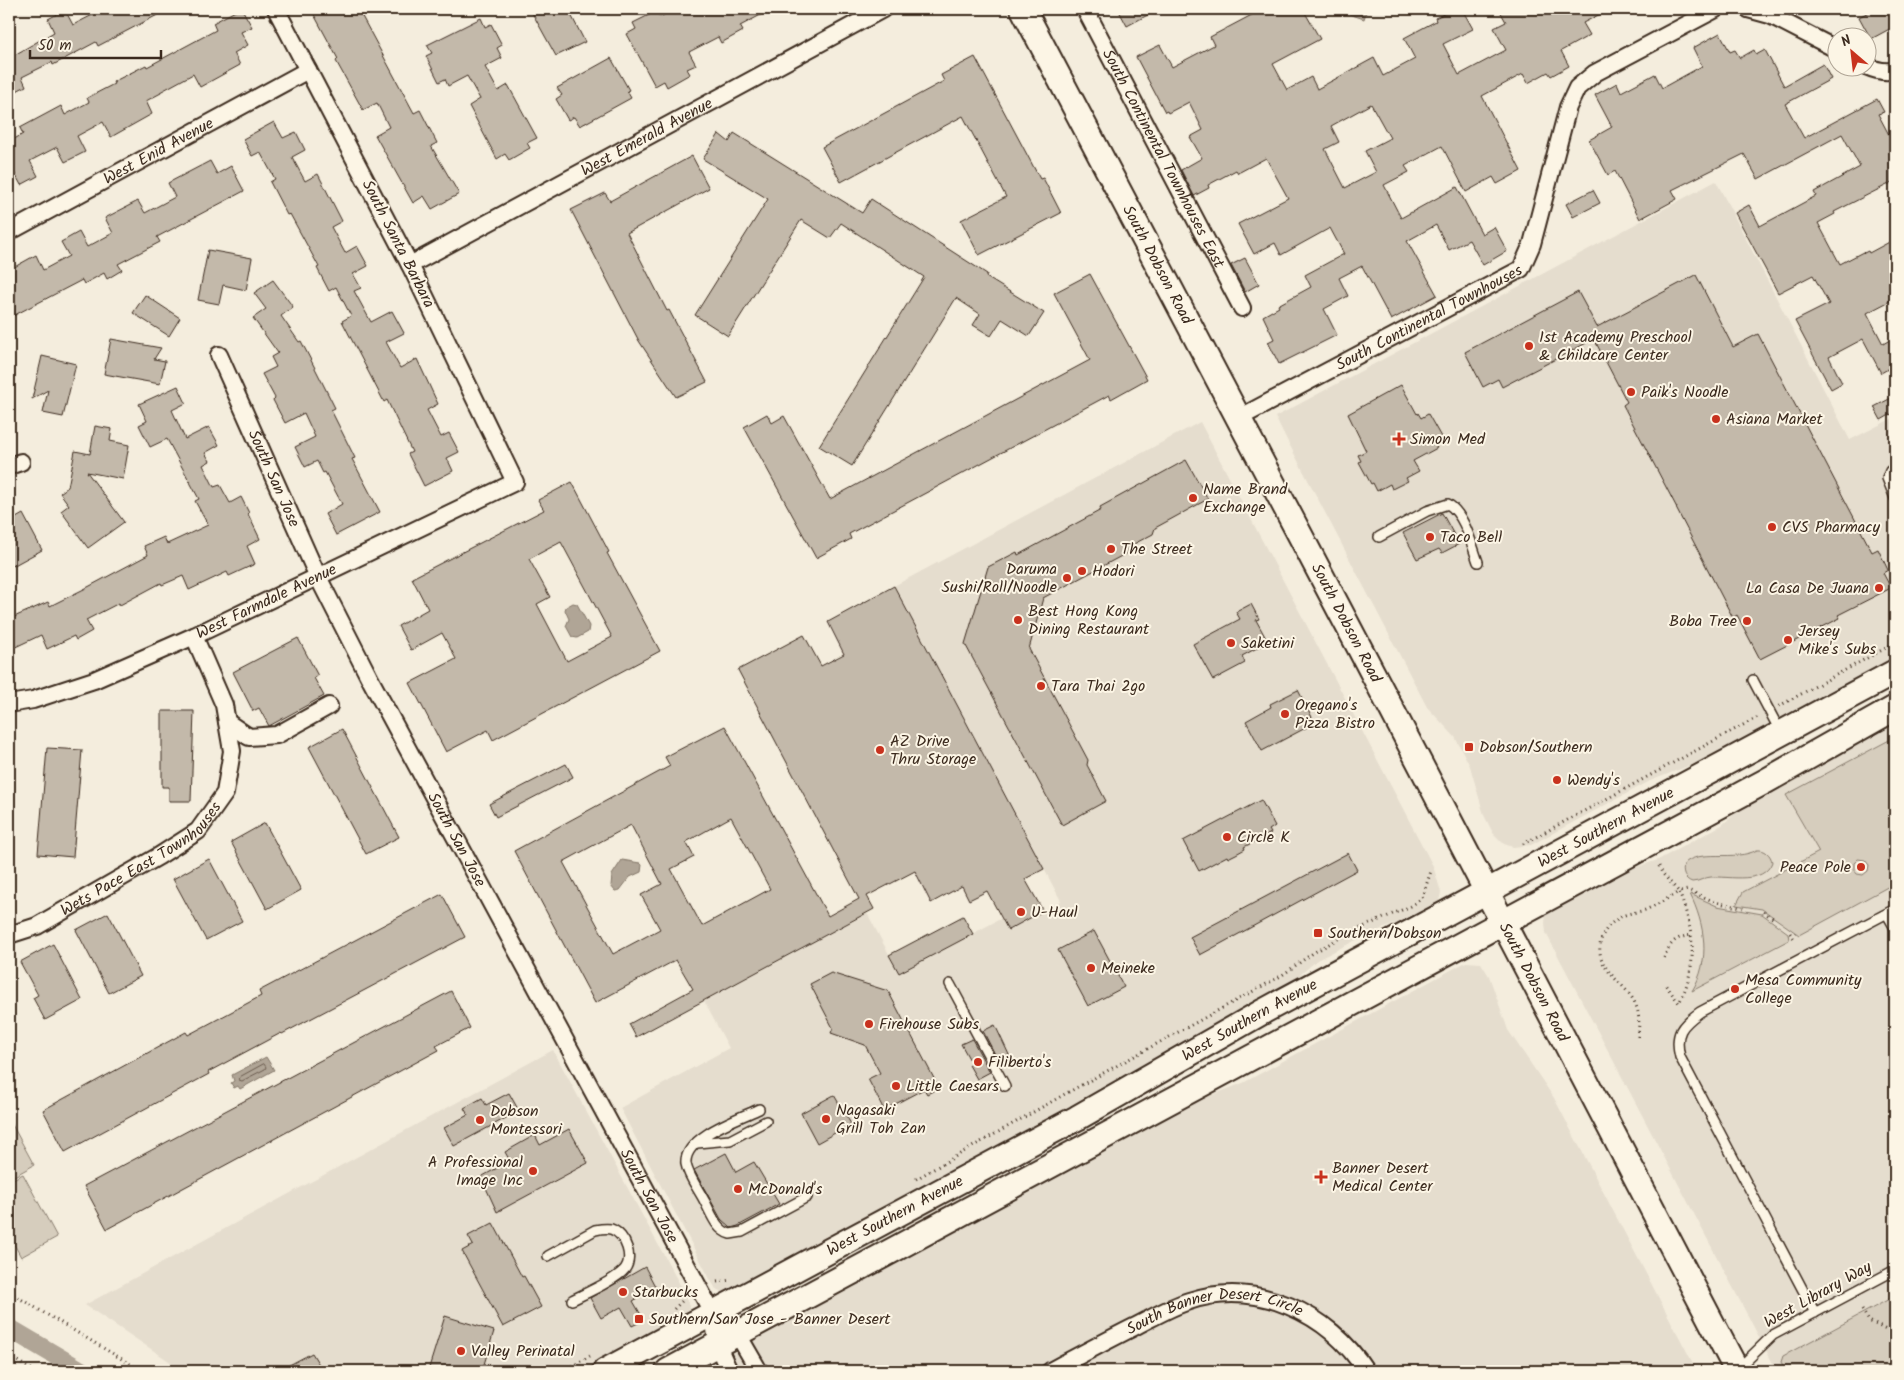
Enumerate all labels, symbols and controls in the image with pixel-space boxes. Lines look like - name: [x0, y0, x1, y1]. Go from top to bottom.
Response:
- scale bar: [30, 28, 161, 60]
- north arrow: [1826, 28, 1876, 78]
- text: N: [1837, 30, 1856, 53]
- text: 50 m: [38, 34, 72, 58]
- street label: South Continental Townhouses East: [1096, 45, 1232, 273]
- street label: West Emerald Avenue: [576, 91, 717, 183]
- street label: West Enid Avenue: [99, 111, 218, 191]
- street label: South Santa Barbara: [355, 176, 441, 312]
- street label: South Dobson Road: [1116, 201, 1200, 330]
- street label: South Continental Townhouses: [1331, 258, 1527, 377]
- place label: 1st Academy Preschool & Childcare Center: [1539, 325, 1692, 368]
- marker: 1st Academy Preschool & Childcare Center: [1523, 340, 1535, 352]
- place label: Paik's Noodle: [1641, 380, 1729, 405]
- marker: Paik's Noodle: [1625, 386, 1637, 398]
- place label: Asiana Market: [1726, 407, 1823, 432]
- marker: Asiana Market: [1710, 413, 1722, 425]
- street label: South San Jose: [241, 426, 307, 531]
- place label: Simon Med: [1410, 427, 1486, 452]
- marker: Simon Med: [1392, 432, 1406, 446]
- place label: Name Brand Exchange: [1203, 477, 1288, 520]
- marker: Name Brand Exchange: [1187, 492, 1199, 504]
- place label: CVS Pharmacy: [1782, 515, 1880, 540]
- marker: CVS Pharmacy: [1766, 521, 1778, 533]
- place label: Taco Bell: [1440, 525, 1502, 550]
- marker: Taco Bell: [1424, 531, 1436, 543]
- place label: The Street: [1121, 537, 1193, 562]
- marker: The Street: [1105, 543, 1117, 555]
- street label: West Farmdale Avenue: [192, 557, 341, 646]
- place label: Daruma Sushi/Roll/Noodle: [941, 557, 1057, 600]
- place label: Hodori: [1092, 559, 1135, 584]
- street label: South Dobson Road: [1305, 559, 1389, 688]
- marker: Hodori: [1076, 565, 1088, 577]
- marker: Daruma Sushi/Roll/Noodle: [1061, 572, 1073, 584]
- place label: La Casa De Juana: [1746, 576, 1869, 601]
- marker: La Casa De Juana: [1873, 582, 1885, 594]
- place label: Best Hong Kong Dining Restaurant: [1028, 599, 1150, 642]
- place label: Boba Tree: [1669, 609, 1737, 634]
- marker: Best Hong Kong Dining Restaurant: [1012, 614, 1024, 626]
- marker: Boba Tree: [1741, 615, 1753, 627]
- place label: Jersey Mike's Subs: [1798, 619, 1876, 662]
- place label: Saketini: [1241, 631, 1295, 656]
- marker: Jersey Mike's Subs: [1782, 634, 1794, 646]
- marker: Saketini: [1225, 637, 1237, 649]
- place label: Tara Thai 2go: [1051, 674, 1145, 699]
- marker: Tara Thai 2go: [1035, 680, 1047, 692]
- place label: Oregano's Pizza Bistro: [1295, 693, 1375, 736]
- marker: Oregano's Pizza Bistro: [1279, 708, 1291, 720]
- place label: AZ Drive Thru Storage: [890, 729, 976, 772]
- place label: Dobson/Southern: [1479, 735, 1592, 760]
- marker: Dobson/Southern: [1463, 741, 1475, 753]
- marker: AZ Drive Thru Storage: [874, 744, 886, 756]
- place label: Wendy's: [1567, 768, 1620, 793]
- marker: Wendy's: [1551, 774, 1563, 786]
- street label: West Southern Avenue: [1533, 780, 1679, 874]
- street label: South San Jose: [421, 788, 492, 891]
- street label: Wets Pace East Townhouses: [56, 796, 228, 923]
- place label: Circle K: [1237, 825, 1290, 850]
- marker: Circle K: [1221, 831, 1233, 843]
- place label: Peace Pole: [1780, 855, 1851, 880]
- marker: Peace Pole: [1855, 861, 1867, 873]
- place label: U-Haul: [1031, 900, 1078, 925]
- marker: U-Haul: [1015, 906, 1027, 918]
- street label: South Dobson Road: [1492, 918, 1576, 1047]
- place label: Southern/Dobson: [1328, 921, 1441, 946]
- marker: Southern/Dobson: [1312, 927, 1324, 939]
- place label: Meineke: [1101, 956, 1155, 981]
- marker: Meineke: [1085, 962, 1097, 974]
- place label: Mesa Community College: [1745, 968, 1862, 1011]
- street label: West Southern Avenue: [1177, 972, 1322, 1068]
- marker: Mesa Community College: [1729, 983, 1741, 995]
- place label: Firehouse Subs: [879, 1012, 979, 1037]
- marker: Firehouse Subs: [863, 1018, 875, 1030]
- place label: Filiberto's: [988, 1050, 1052, 1075]
- marker: Filiberto's: [972, 1056, 984, 1068]
- place label: Little Caesars: [906, 1074, 999, 1099]
- marker: Little Caesars: [890, 1080, 902, 1092]
- place label: Nagasaki Grill Toh Zan: [836, 1098, 926, 1141]
- place label: Dobson Montessori: [490, 1099, 563, 1142]
- marker: Nagasaki Grill Toh Zan: [820, 1113, 832, 1125]
- marker: Dobson Montessori: [474, 1114, 486, 1126]
- street label: South San Jose: [613, 1144, 685, 1248]
- place label: A Professional Image Inc: [428, 1150, 523, 1193]
- place label: Banner Desert Medical Center: [1332, 1156, 1434, 1199]
- marker: A Professional Image Inc: [527, 1165, 539, 1177]
- street label: West Southern Avenue: [822, 1169, 968, 1262]
- marker: Banner Desert Medical Center: [1314, 1170, 1328, 1184]
- place label: McDonald's: [748, 1177, 823, 1202]
- marker: McDonald's: [732, 1183, 744, 1195]
- street label: West Library Way: [1760, 1255, 1877, 1335]
- place label: Starbucks: [633, 1280, 698, 1305]
- street label: South Banner Desert Circle: [1122, 1282, 1308, 1341]
- marker: Starbucks: [617, 1286, 629, 1298]
- place label: Southern/San Jose - Banner Desert: [649, 1307, 891, 1332]
- marker: Southern/San Jose - Banner Desert: [633, 1313, 645, 1325]
- place label: Valley Perinatal: [471, 1339, 575, 1364]
- marker: Valley Perinatal: [455, 1345, 467, 1357]

